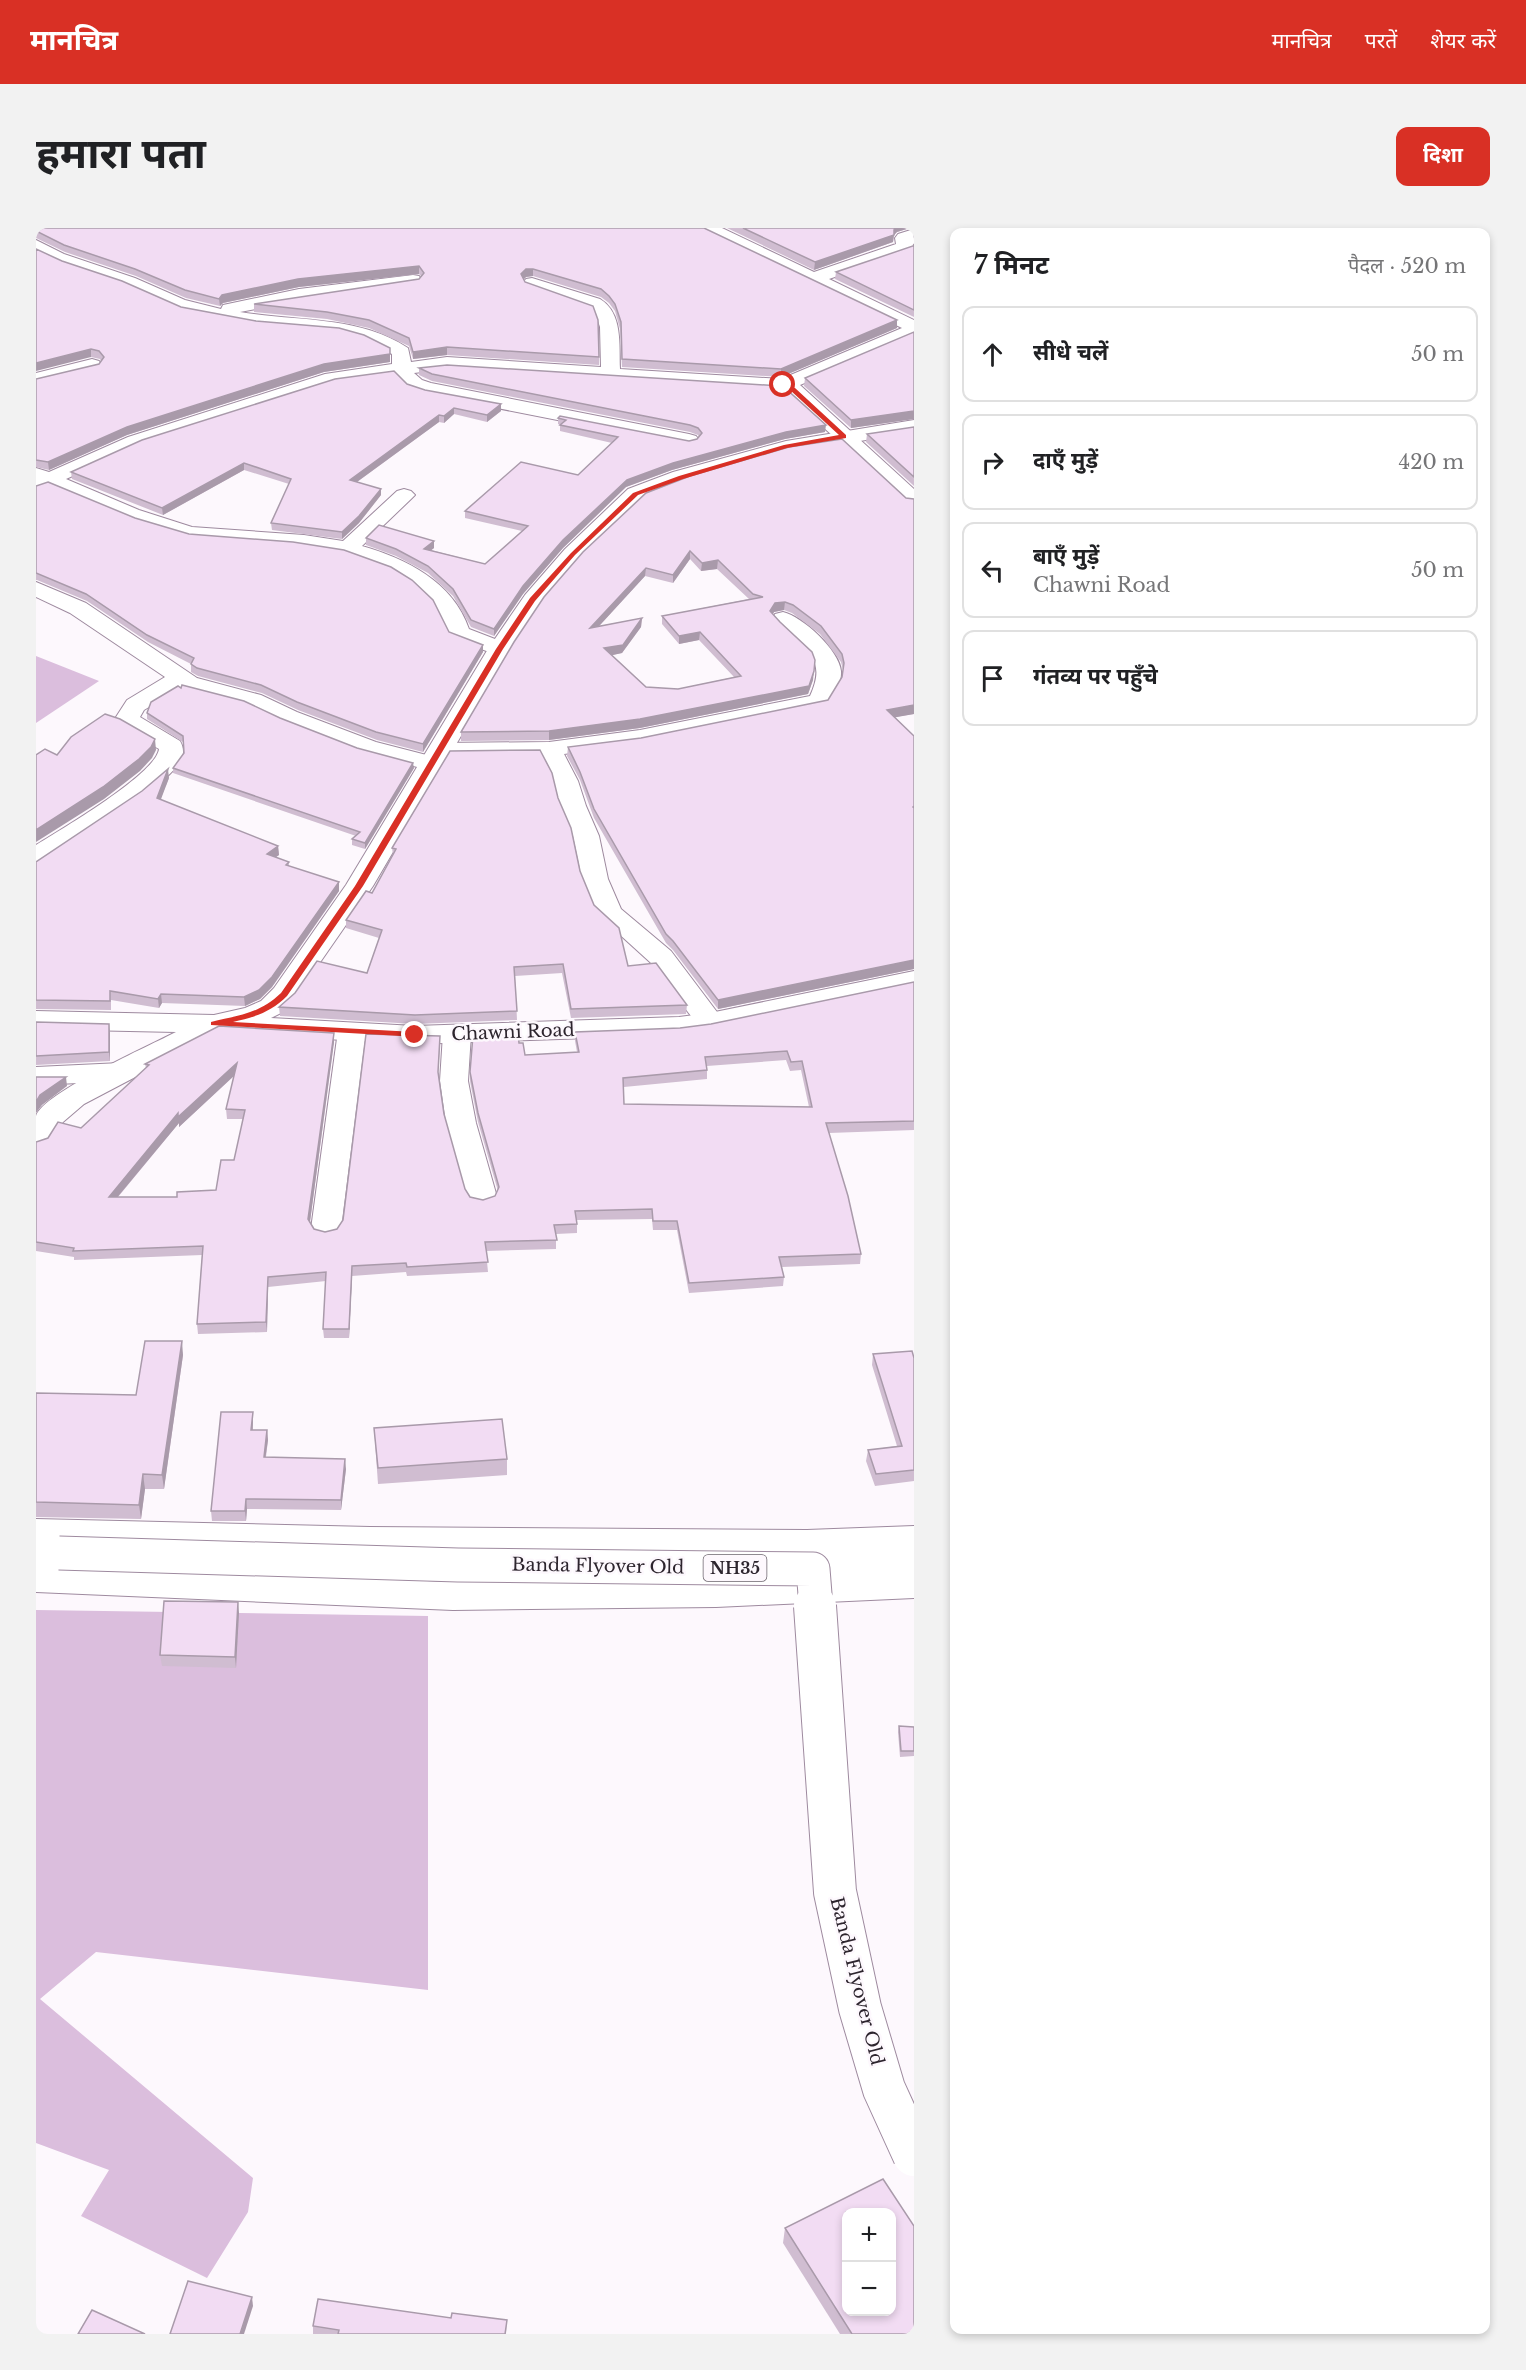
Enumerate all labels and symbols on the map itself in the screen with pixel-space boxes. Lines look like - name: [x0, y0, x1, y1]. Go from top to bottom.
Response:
- route start: [769, 371, 795, 397]
- street label: Chawni Road: [451, 1019, 575, 1045]
- route end: [401, 1021, 427, 1047]
- street label: Banda Flyover Old: [512, 1553, 684, 1579]
- road number: NH35: [704, 1555, 766, 1581]
- street label: Banda Flyover Old: [825, 1895, 889, 2067]

